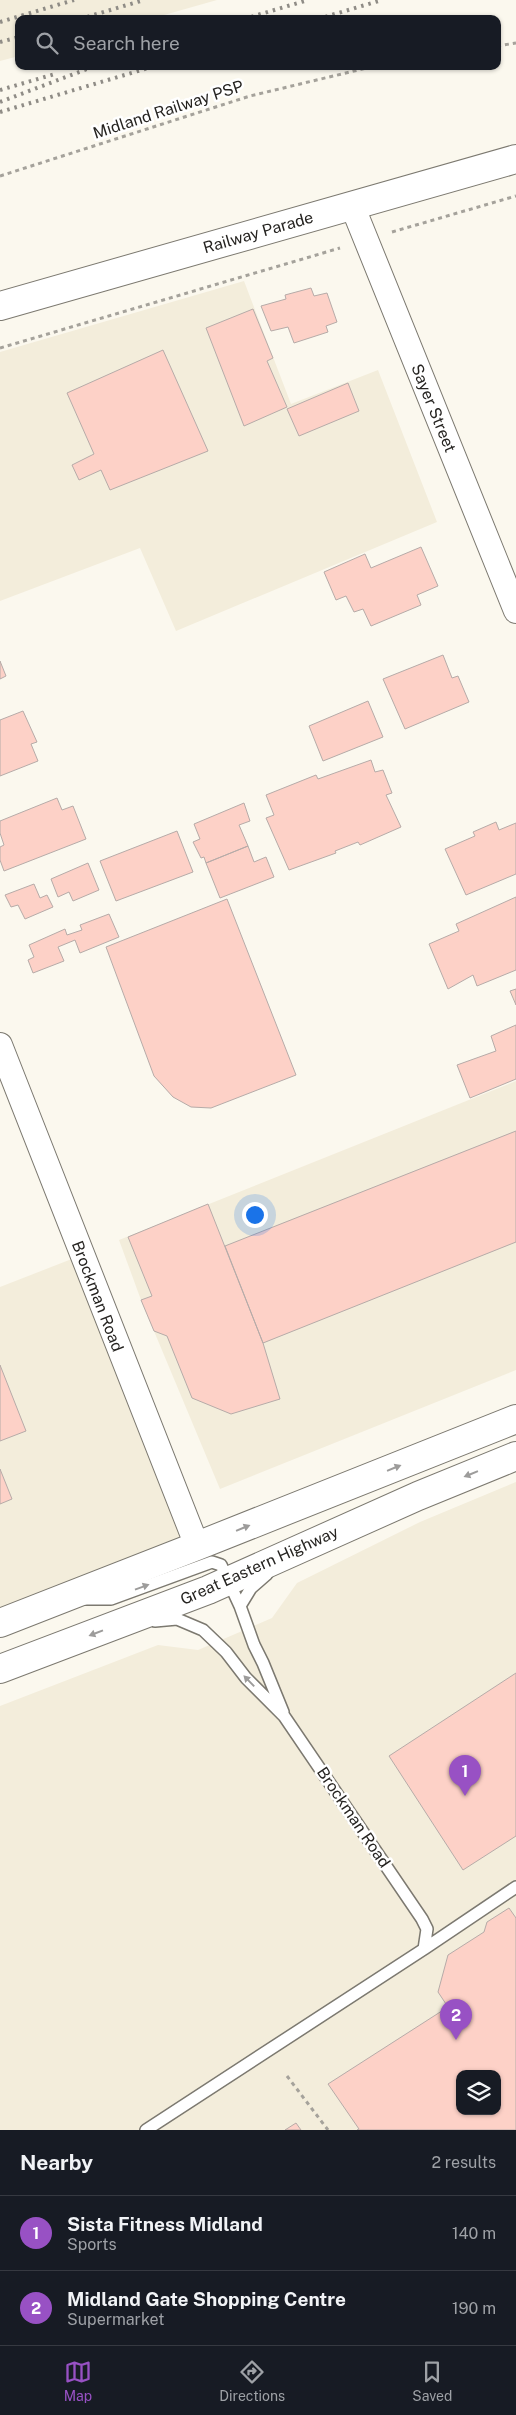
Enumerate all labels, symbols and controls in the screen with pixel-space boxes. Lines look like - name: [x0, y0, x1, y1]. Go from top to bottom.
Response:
- search box: [15, 15, 501, 70]
- icon: search: [33, 29, 61, 57]
- text: Search here: [73, 32, 180, 54]
- street label: Midland Railway PSP: [91, 76, 246, 143]
- street label: Railway Parade: [201, 208, 315, 257]
- street label: Sayer Street: [407, 361, 460, 455]
- your location: [242, 1202, 268, 1228]
- street label: Brockman Road: [68, 1238, 127, 1354]
- one-way arrow: [386, 1464, 401, 1471]
- one-way arrow: [463, 1470, 478, 1478]
- street label: Great Eastern Highway: [177, 1522, 342, 1609]
- one-way arrow: [236, 1524, 250, 1532]
- one-way arrow: [135, 1583, 150, 1591]
- one-way arrow: [88, 1629, 103, 1637]
- one-way arrow: [244, 1676, 256, 1688]
- pin: 1: [449, 1755, 481, 1796]
- street label: Brockman Road: [313, 1763, 394, 1871]
- pin: 2: [440, 1999, 472, 2040]
- map controls: [456, 2070, 501, 2115]
- button: layers: [456, 2070, 501, 2115]
- text: Nearby: [20, 2150, 93, 2175]
- text: 2 results: [431, 2153, 496, 2172]
- text: Sista Fitness Midland: [67, 2213, 263, 2235]
- text: 1: [33, 2224, 39, 2243]
- text: 140 m: [452, 2224, 496, 2243]
- text: Sports: [67, 2235, 117, 2254]
- text: Midland Gate Shopping Centre: [67, 2288, 346, 2310]
- text: 2: [31, 2299, 41, 2318]
- text: 190 m: [452, 2299, 496, 2318]
- text: Supermarket: [67, 2310, 164, 2329]
- tab: Map: [64, 2358, 92, 2404]
- tab: Directions: [219, 2358, 285, 2404]
- tab: Saved: [412, 2358, 452, 2404]

